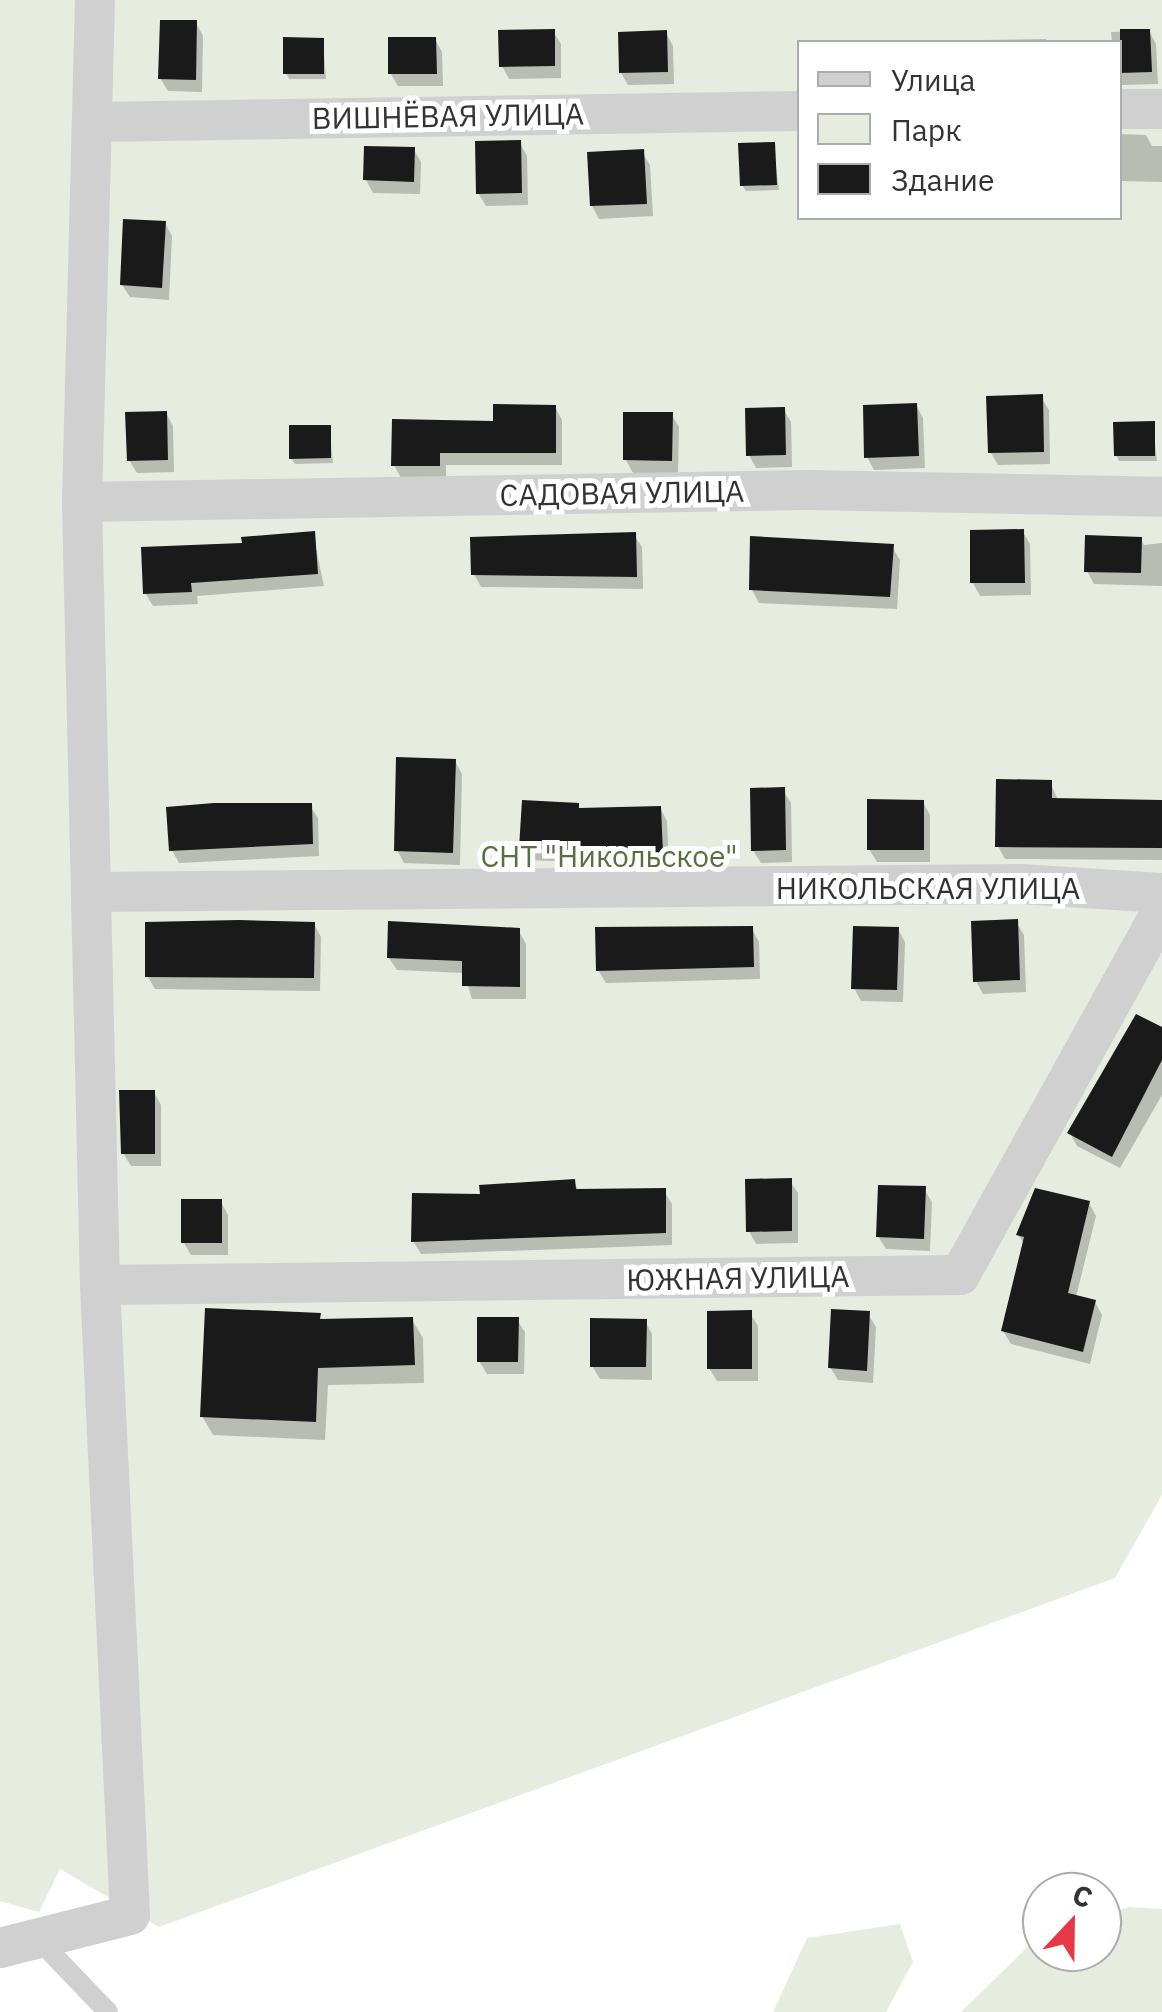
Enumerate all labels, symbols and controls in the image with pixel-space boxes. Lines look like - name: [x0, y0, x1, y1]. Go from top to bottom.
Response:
- legend: [797, 40, 1122, 220]
- text: Улица: [891, 60, 976, 99]
- street label: ВИШНЁВАЯ УЛИЦА: [312, 96, 584, 136]
- text: Парк: [891, 110, 962, 149]
- text: Здание: [891, 160, 994, 199]
- street label: САДОВАЯ УЛИЦА: [499, 473, 745, 513]
- park label: СНТ "Никольское": [480, 838, 738, 874]
- street label: НИКОЛЬСКАЯ УЛИЦА: [776, 870, 1080, 906]
- street label: ЮЖНАЯ УЛИЦА: [626, 1258, 850, 1298]
- north arrow: [1022, 1872, 1122, 1972]
- text: С: [1067, 1875, 1098, 1916]

